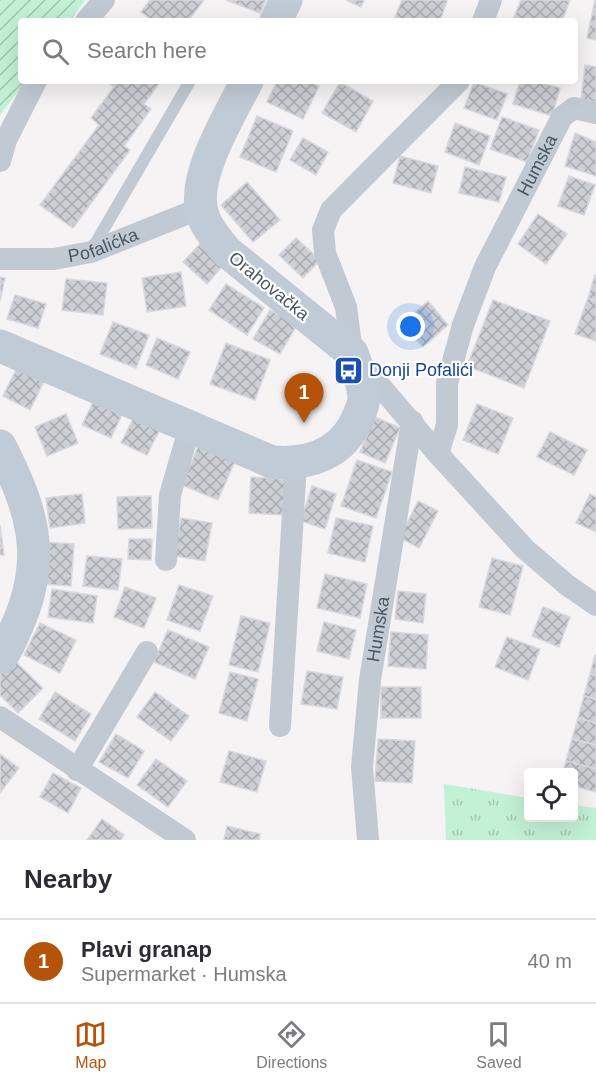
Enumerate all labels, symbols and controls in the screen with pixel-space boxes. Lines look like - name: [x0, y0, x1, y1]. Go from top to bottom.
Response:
- search box: [18, 18, 578, 84]
- icon: search: [39, 35, 72, 68]
- text: Search here: [87, 38, 207, 63]
- street label: Humska: [513, 130, 562, 199]
- street label: Pofalićka: [66, 224, 142, 266]
- street label: Orahovačka: [225, 248, 314, 325]
- your location: [396, 312, 425, 341]
- bus stop icon: Donji Pofalići: [332, 354, 364, 386]
- place label: Donji Pofalići: [369, 360, 473, 380]
- pin: 1: [284, 374, 324, 423]
- street label: Humska: [363, 594, 394, 663]
- map controls: [524, 768, 578, 822]
- button: locate: [524, 768, 578, 822]
- text: Nearby: [24, 864, 112, 894]
- text: Plavi granap: [81, 937, 212, 962]
- text: 1: [38, 950, 49, 972]
- text: 40 m: [528, 950, 572, 972]
- text: Supermarket · Humska: [81, 963, 287, 985]
- tab: Map: [74, 1018, 107, 1072]
- tab: Directions: [256, 1018, 327, 1072]
- tab: Saved: [476, 1018, 522, 1072]

